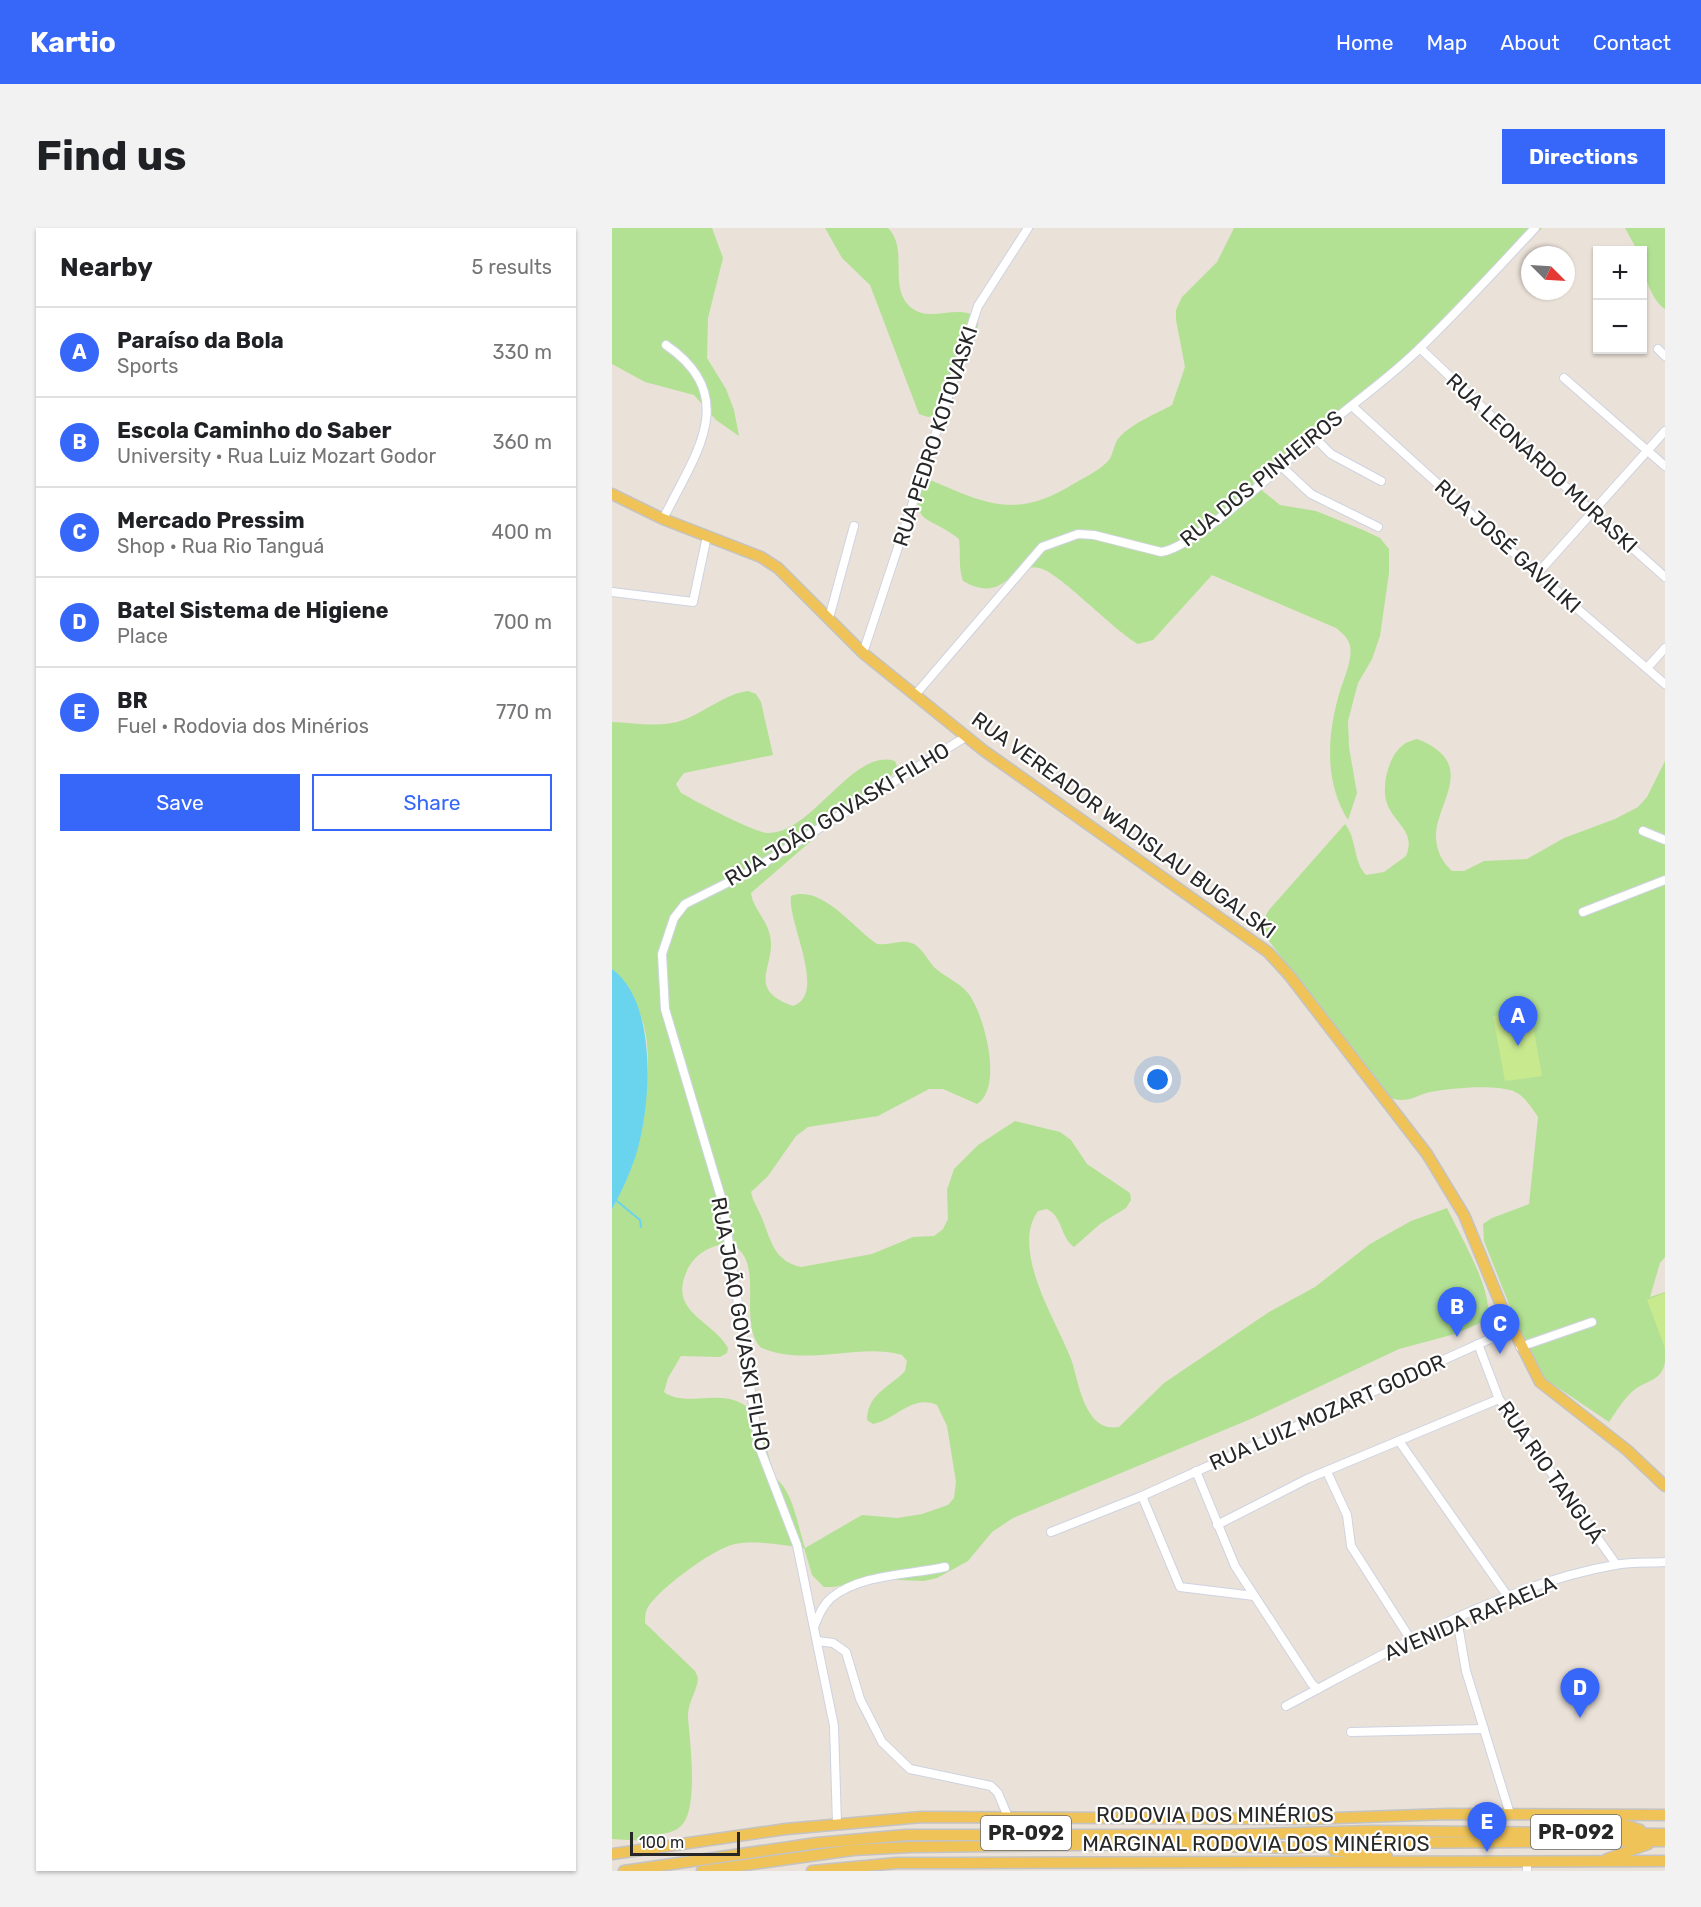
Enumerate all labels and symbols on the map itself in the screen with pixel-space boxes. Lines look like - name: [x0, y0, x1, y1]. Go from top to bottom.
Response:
- north arrow: [1521, 246, 1575, 300]
- street label: RUA PEDRO KOTOVASKI: [888, 323, 982, 549]
- street label: RUA LEONARDO MURASKI: [1441, 368, 1643, 558]
- street label: RUA DOS PINHEIROS: [1175, 405, 1347, 551]
- street label: RUA JOSÉ GAVILIKI: [1430, 474, 1586, 618]
- street label: RUA VEREADOR WADISLAU BUGALSKI: [967, 706, 1281, 944]
- street label: RUA JOÃO GOVASKI FILHO: [720, 737, 954, 891]
- pin: A: [1498, 996, 1538, 1046]
- your location: [1143, 1065, 1172, 1094]
- street label: RUA JOÃO GOVASKI FILHO: [706, 1195, 776, 1453]
- pin: B: [1438, 1288, 1476, 1337]
- pin: C: [1480, 1304, 1520, 1354]
- street label: RUA LUIZ MOZART GODOR: [1205, 1349, 1449, 1475]
- street label: RUA RIO TANGUÁ: [1493, 1396, 1609, 1548]
- street label: AVENIDA RAFAELA: [1380, 1570, 1560, 1666]
- pin: D: [1560, 1668, 1600, 1718]
- street label: RODOVIA DOS MINÉRIOS: [1096, 1802, 1334, 1827]
- pin: E: [1468, 1802, 1506, 1852]
- road number: PR-092: [1531, 1815, 1621, 1849]
- road number: PR-092: [981, 1816, 1071, 1850]
- scale bar: [630, 1829, 740, 1856]
- street label: MARGINAL RODOVIA DOS MINÉRIOS: [1082, 1831, 1430, 1856]

